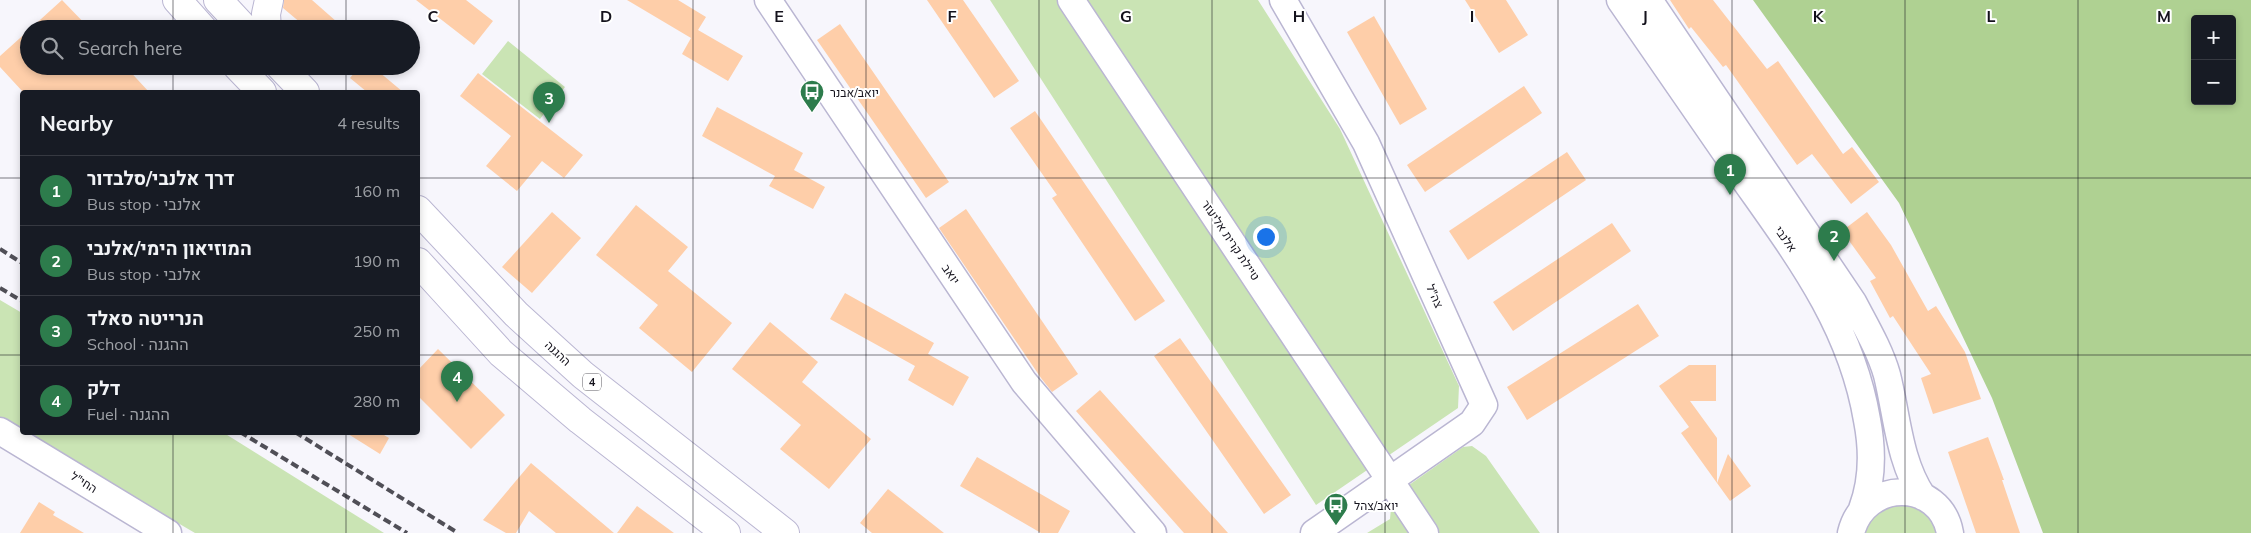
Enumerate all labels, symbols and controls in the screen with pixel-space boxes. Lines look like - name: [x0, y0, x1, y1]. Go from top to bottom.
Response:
- text: C: [428, 6, 439, 26]
- text: D: [600, 6, 612, 26]
- text: E: [774, 6, 784, 26]
- text: F: [947, 6, 957, 26]
- text: G: [1120, 6, 1132, 26]
- text: H: [1293, 6, 1305, 26]
- text: I: [1470, 6, 1474, 26]
- text: J: [1642, 6, 1648, 26]
- text: K: [1813, 6, 1825, 26]
- text: L: [1987, 6, 1996, 26]
- text: M: [2157, 6, 2171, 26]
- map controls: [2191, 15, 2236, 105]
- button: +: [2191, 15, 2236, 60]
- search box: [20, 20, 420, 75]
- icon: search: [38, 34, 66, 62]
- text: Search here: [78, 36, 182, 60]
- button: −: [2191, 60, 2236, 105]
- bus stop icon: יואב/אבנר: [799, 79, 825, 113]
- pin: 3: [533, 82, 565, 123]
- place label: יואב/אבנר: [830, 85, 879, 100]
- text: Nearby: [40, 110, 113, 136]
- text: 4 results: [337, 113, 400, 133]
- pin: 1: [1714, 154, 1746, 195]
- text: דרך אלנבי/סלבדור: [87, 166, 235, 190]
- text: 1: [51, 181, 61, 201]
- text: 160 m: [353, 181, 400, 201]
- text: Bus stop · אלנבי: [87, 194, 201, 214]
- street label: טיילת קרית אליעזר: [1199, 197, 1263, 283]
- pin: 2: [1818, 220, 1850, 261]
- street label: אלנבי: [1772, 223, 1800, 255]
- your location: [1253, 224, 1279, 250]
- text: המוזיאון הימי/אלנבי: [87, 236, 252, 260]
- text: 2: [51, 251, 61, 271]
- text: 190 m: [353, 251, 400, 271]
- street label: יואב: [939, 261, 963, 287]
- text: Bus stop · אלנבי: [87, 264, 201, 284]
- street label: צה"ל: [1423, 282, 1447, 311]
- text: הנרייטה סאלד: [87, 306, 204, 330]
- text: 3: [51, 321, 61, 341]
- text: 250 m: [353, 321, 400, 341]
- text: School · ההגנה: [87, 334, 189, 354]
- street label: ההגנה: [542, 337, 574, 369]
- pin: 4: [441, 361, 473, 402]
- road number: 4: [583, 374, 601, 391]
- text: דלק: [87, 376, 120, 400]
- text: 4: [51, 391, 61, 411]
- text: 280 m: [353, 391, 400, 411]
- text: Fuel · ההגנה: [87, 404, 170, 424]
- street label: החי"ל: [68, 468, 100, 496]
- bus stop icon: יואב/צהל: [1323, 492, 1349, 526]
- place label: יואב/צהל: [1354, 498, 1398, 513]

